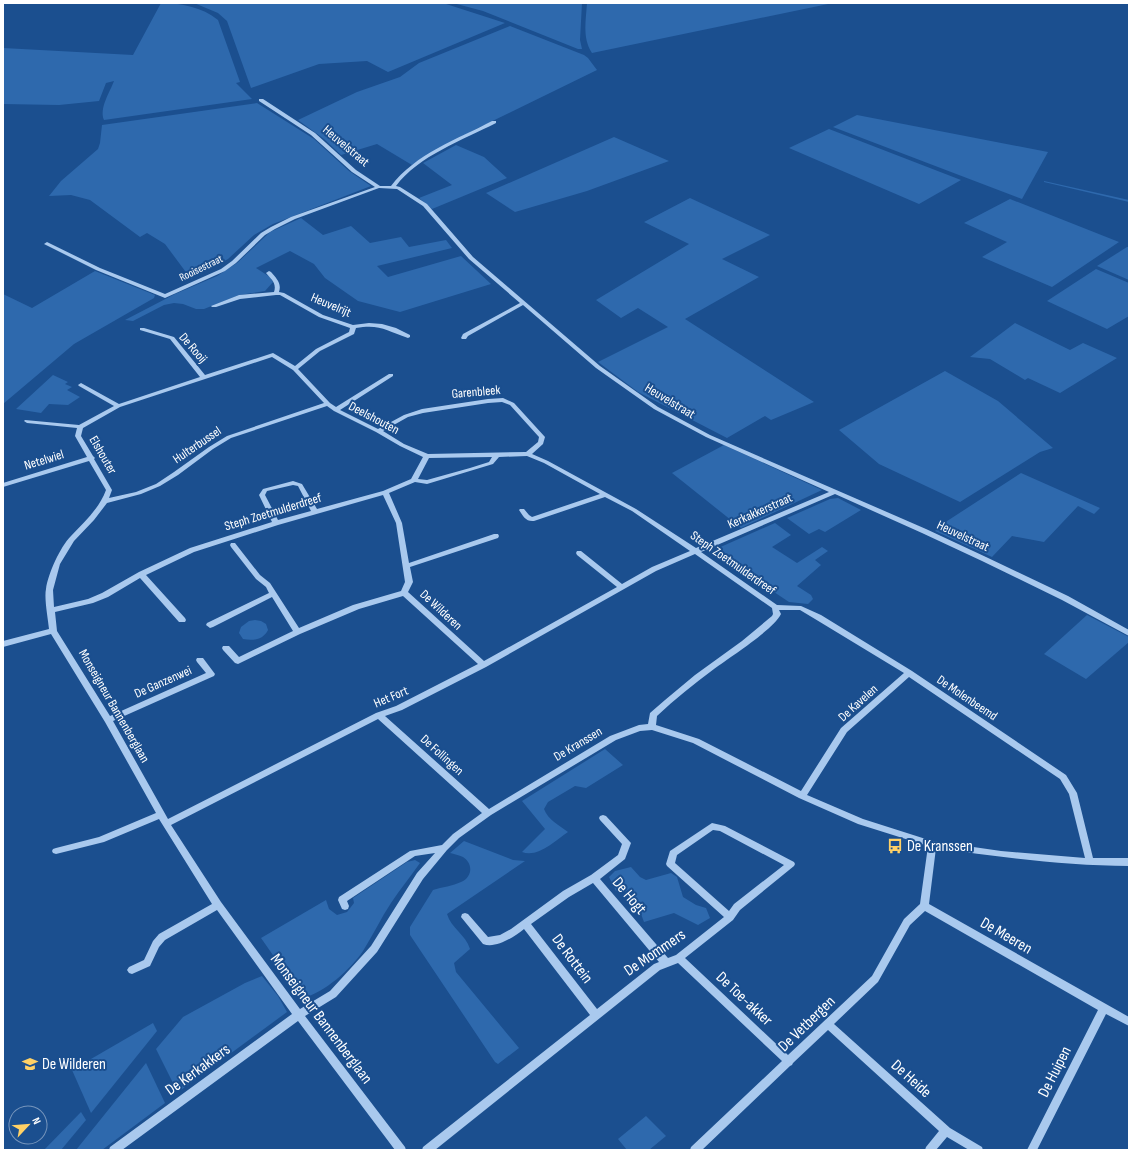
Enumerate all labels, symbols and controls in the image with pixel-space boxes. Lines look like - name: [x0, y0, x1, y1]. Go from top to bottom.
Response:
- street label: Heuvelstraat: [319, 122, 373, 170]
- street label: Rooisestraat: [177, 252, 225, 284]
- street label: Heuvelrijt: [308, 289, 354, 321]
- street label: De Rooij: [175, 330, 211, 366]
- street label: Heuvelstraat: [642, 380, 698, 422]
- street label: Garenbleek: [451, 382, 501, 402]
- street label: Deelshouten: [346, 398, 402, 438]
- street label: Hulterbussel: [170, 423, 224, 467]
- street label: Elshouter: [86, 433, 120, 477]
- street label: Netelwiel: [22, 446, 66, 474]
- street label: Steph Zoetmulderdreef: [222, 490, 324, 534]
- street label: Kerkakkerstraat: [725, 490, 795, 532]
- street label: Heuvelstraat: [934, 517, 992, 555]
- street label: Steph Zoetmulderdreef: [687, 528, 779, 599]
- street label: De Wilderen: [417, 586, 465, 634]
- street label: Monseigneur Bannenberglaan: [75, 647, 153, 765]
- street label: De Ganzenwei: [132, 662, 194, 702]
- street label: De Molenbeemd: [934, 672, 1000, 724]
- street label: De Kavelen: [835, 681, 881, 725]
- street label: Het Fort: [371, 683, 411, 711]
- street label: De Kranssen: [551, 723, 605, 765]
- street label: De Follingen: [417, 731, 467, 779]
- bus stop icon: De Kranssen: [886, 837, 904, 855]
- place label: De Kranssen: [907, 837, 973, 856]
- street label: De Hogt: [608, 874, 650, 919]
- street label: De Meeren: [977, 914, 1035, 958]
- street label: De Mommers: [621, 925, 690, 980]
- street label: De Rottein: [547, 931, 597, 987]
- street label: Monseigneur Bannenberglaan: [266, 950, 376, 1088]
- street label: De Toe-akker: [712, 968, 777, 1030]
- street label: De Vetbergen: [775, 992, 839, 1056]
- street label: De Kerkakkers: [162, 1040, 234, 1100]
- street label: De Huipen: [1034, 1043, 1076, 1101]
- school or university icon: De Wilderen: [21, 1055, 39, 1073]
- place label: De Wilderen: [42, 1055, 106, 1074]
- street label: De Heide: [887, 1056, 935, 1102]
- north arrow: [8, 1105, 48, 1145]
- text: N: [29, 1115, 44, 1126]

